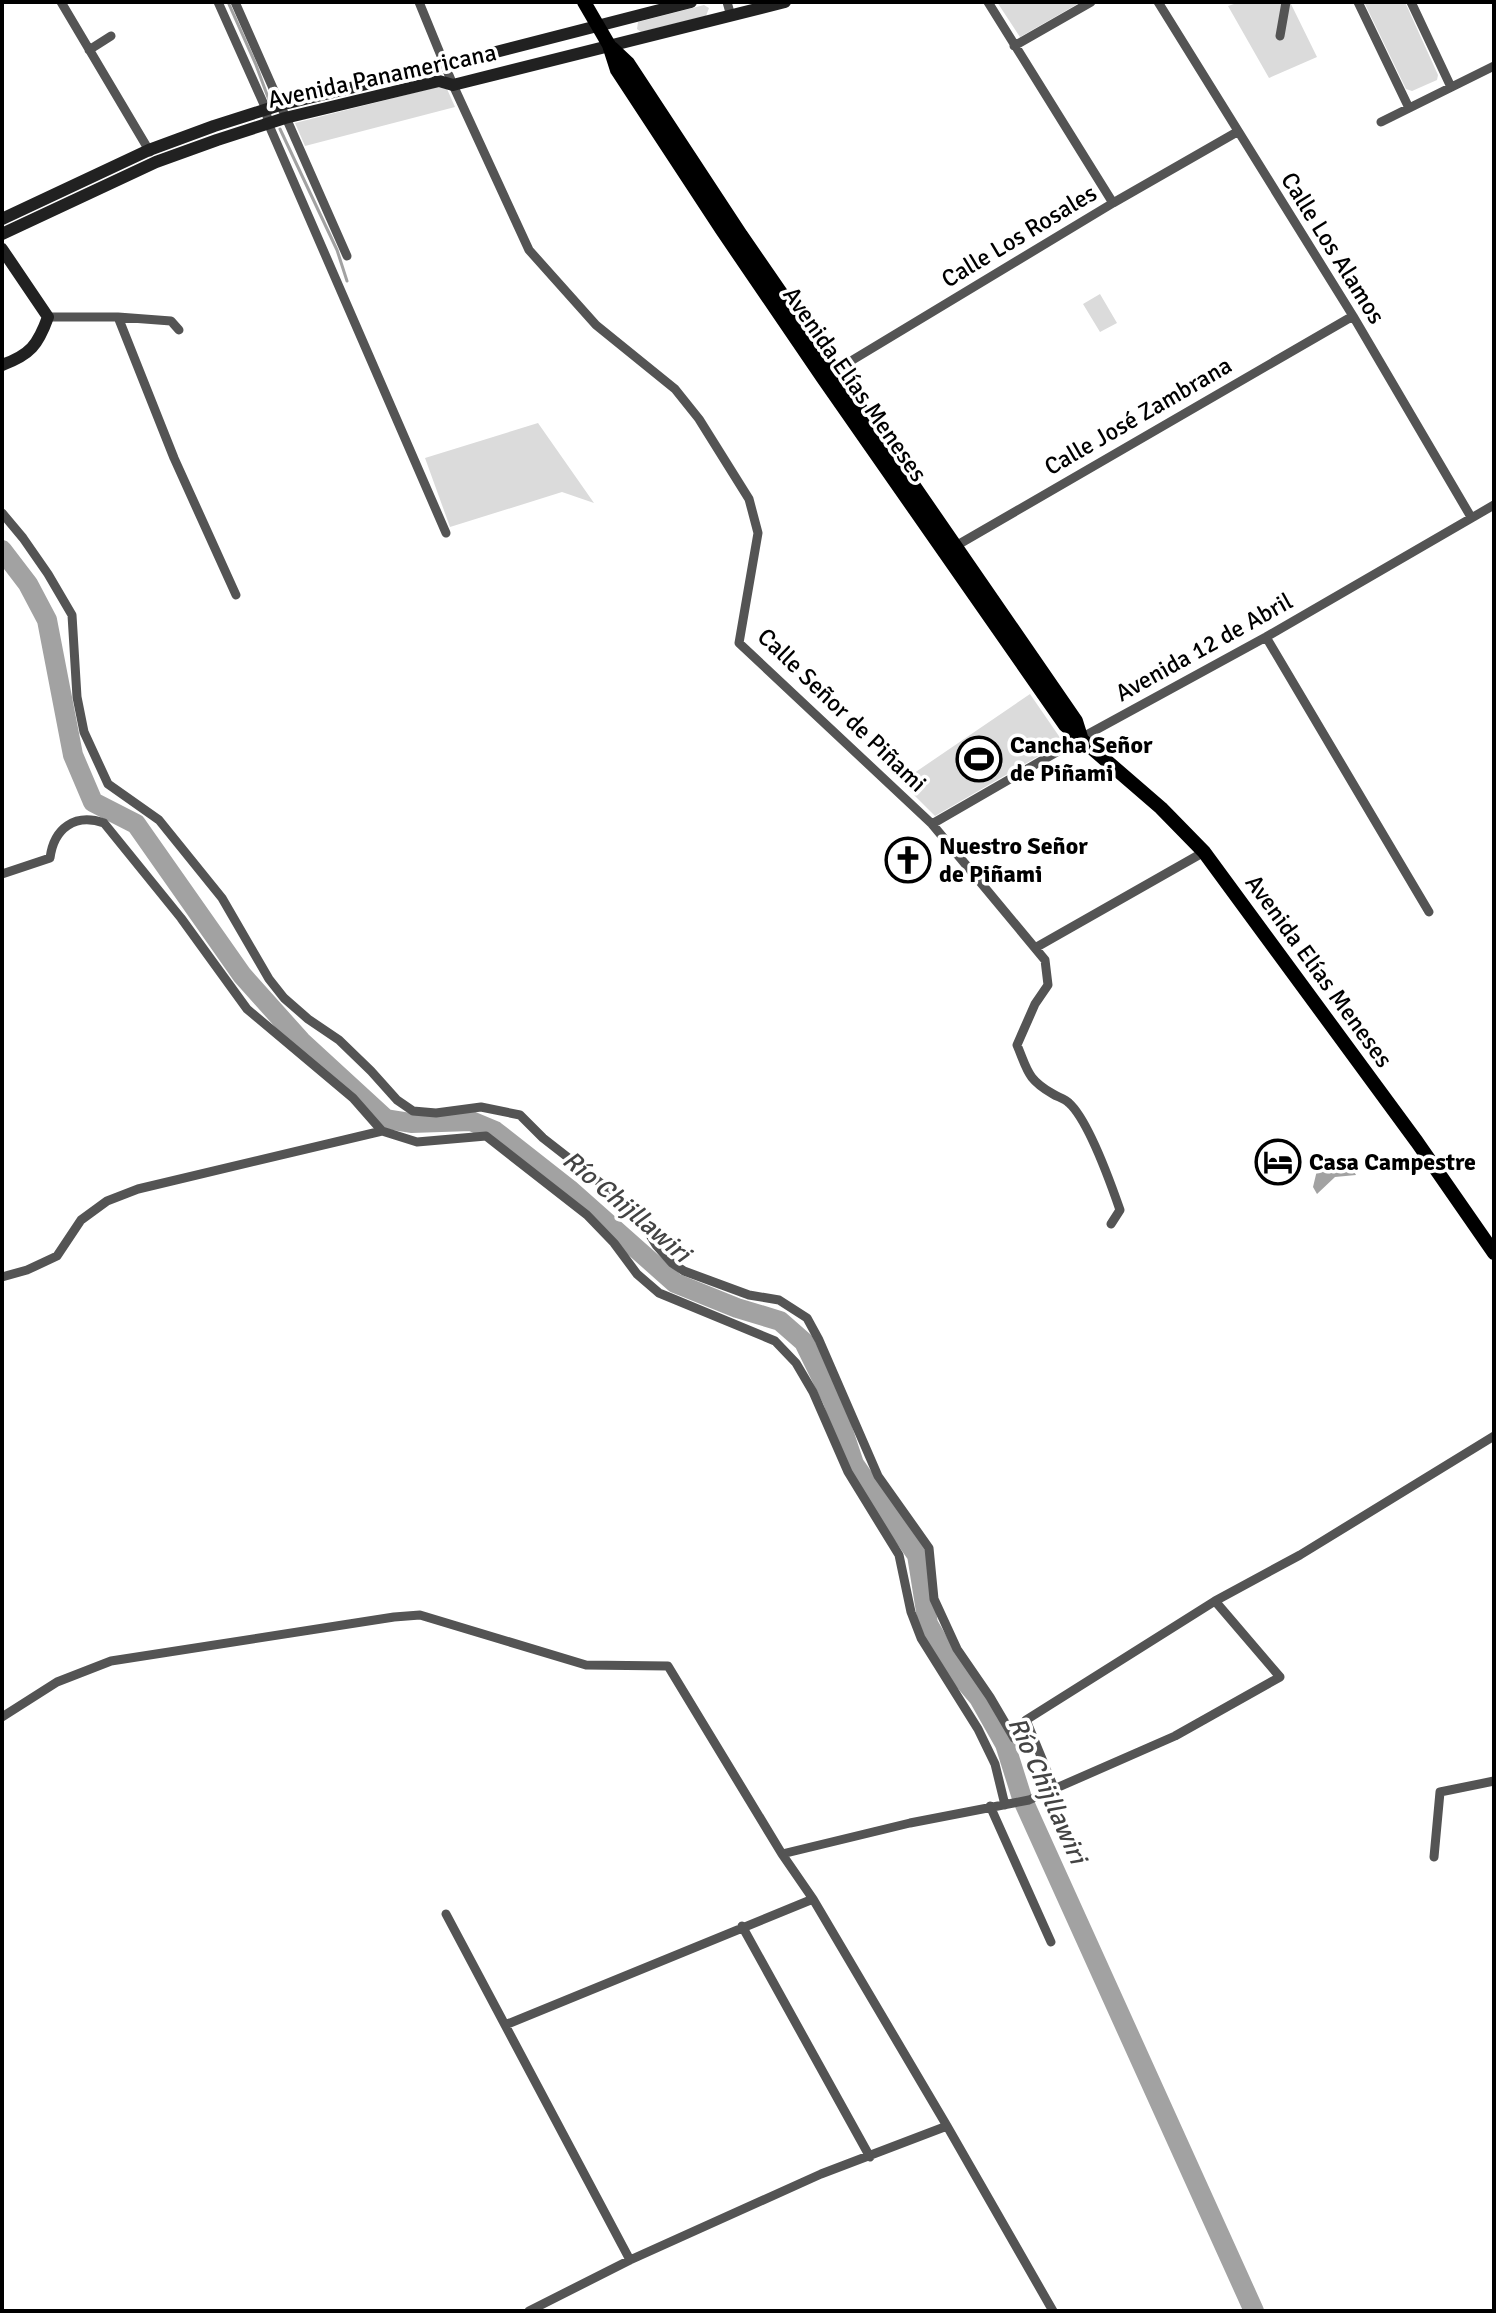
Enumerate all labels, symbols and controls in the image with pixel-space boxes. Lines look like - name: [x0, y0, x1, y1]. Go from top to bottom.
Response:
- street label: Avenida Panamericana: [265, 37, 499, 115]
- street label: Calle Los Alamos: [1274, 167, 1392, 329]
- street label: Calle Los Rosales: [936, 178, 1102, 294]
- street label: Avenida Elías Meneses: [776, 281, 934, 487]
- street label: Calle José Zambrana: [1039, 350, 1237, 482]
- street label: Avenida 12 de Abril: [1110, 586, 1298, 708]
- street label: Calle Señor de Piñami: [751, 622, 933, 798]
- place label: Cancha Señor de Piñami: [1010, 730, 1153, 788]
- sports icon: Cancha Señor de Piñami: [955, 735, 1003, 783]
- place label: Nuestro Señor de Piñami: [939, 831, 1088, 889]
- church icon: Nuestro Señor de Piñami: [884, 836, 932, 884]
- street label: Avenida Elías Meneses: [1239, 869, 1399, 1073]
- hotel icon: Casa Campestre: [1254, 1138, 1302, 1186]
- water label: Río Chijllawiri: [556, 1144, 699, 1271]
- place label: Casa Campestre: [1309, 1147, 1476, 1177]
- water label: Río Chijllawiri: [1001, 1712, 1095, 1871]

